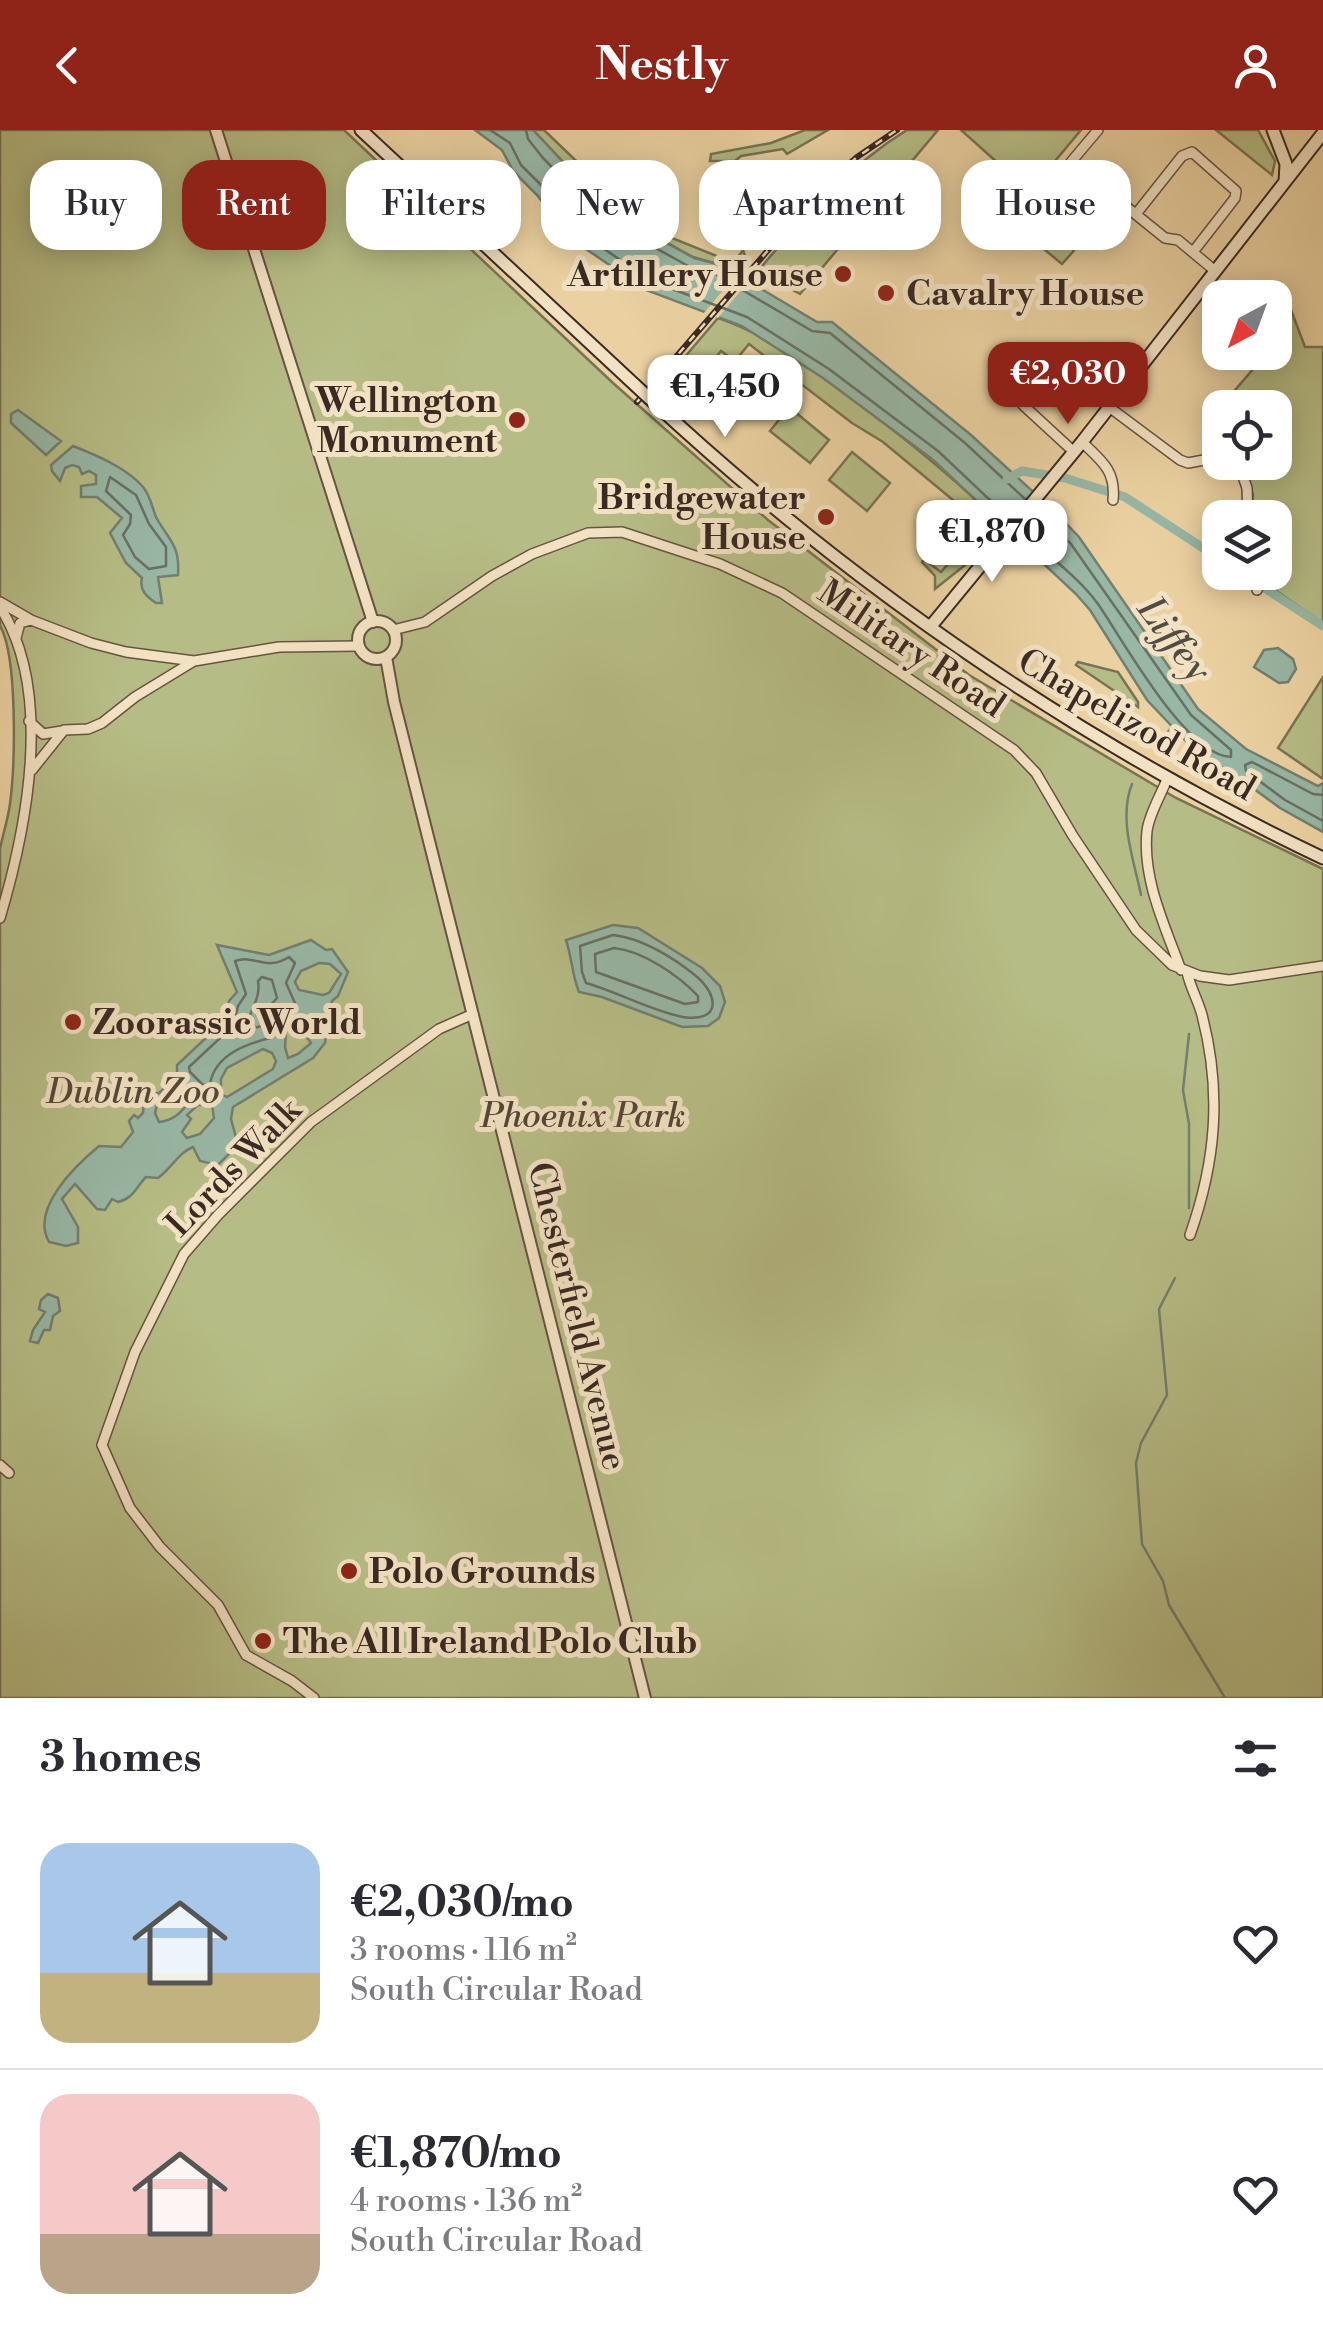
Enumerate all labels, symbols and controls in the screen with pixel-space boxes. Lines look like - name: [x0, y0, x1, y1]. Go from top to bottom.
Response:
- text: Nestly: [595, 37, 728, 94]
- icon: back: [40, 38, 95, 93]
- icon: person: [1228, 38, 1283, 93]
- chip: Buy: [30, 160, 162, 250]
- chip: Rent: [182, 160, 326, 250]
- chip: Filters: [346, 160, 521, 250]
- chip: New: [541, 160, 679, 250]
- chip: Apartment: [699, 160, 941, 250]
- chip: House: [961, 160, 1131, 250]
- place label: Artillery House: [566, 254, 823, 297]
- marker: Artillery House: [832, 263, 854, 285]
- place label: Cavalry House: [906, 273, 1144, 316]
- north arrow: [1202, 280, 1292, 370]
- map controls: [1202, 280, 1292, 590]
- marker: Cavalry House: [875, 282, 897, 304]
- pin: €2,030: [987, 342, 1149, 427]
- text: €2,030: [1010, 354, 1126, 394]
- pin: €1,450: [644, 355, 806, 440]
- text: €1,450: [670, 367, 780, 407]
- place label: Wellington Monument: [314, 380, 498, 463]
- button: locate: [1202, 390, 1292, 480]
- marker: Wellington Monument: [506, 409, 528, 431]
- place label: Bridgewater House: [598, 477, 806, 560]
- pin: €1,870: [911, 500, 1073, 585]
- button: layers: [1202, 500, 1292, 590]
- marker: Bridgewater House: [815, 506, 837, 528]
- text: €1,870: [938, 512, 1046, 552]
- street label: Military Road: [809, 571, 1013, 728]
- water label: Liffey: [1126, 587, 1222, 693]
- street label: Chapelizod Road: [1010, 640, 1263, 811]
- place label: Zoorassic World: [93, 1002, 361, 1045]
- marker: Zoorassic World: [62, 1011, 84, 1033]
- park label: Dublin Zoo: [45, 1071, 220, 1114]
- street label: Lords Walk: [157, 1089, 312, 1246]
- park label: Phoenix Park: [479, 1095, 686, 1138]
- street label: Chesterfield Avenue: [517, 1158, 636, 1475]
- place label: Polo Grounds: [369, 1551, 596, 1594]
- marker: Polo Grounds: [338, 1560, 360, 1582]
- place label: The All Ireland Polo Club: [283, 1621, 698, 1664]
- marker: The All Ireland Polo Club: [252, 1630, 274, 1652]
- icon: filters: [1228, 1731, 1283, 1786]
- text: 3 homes: [40, 1732, 202, 1785]
- text: €2,030/mo: [350, 1877, 574, 1930]
- icon: home: [120, 1883, 240, 2003]
- icon: heart: [1228, 1916, 1283, 1971]
- text: 3 rooms · 116 m²: [350, 1930, 577, 1970]
- text: South Circular Road: [350, 1970, 643, 2010]
- text: €1,870/mo: [350, 2128, 562, 2181]
- icon: home: [120, 2134, 240, 2254]
- icon: heart: [1228, 2167, 1283, 2222]
- text: 4 rooms · 136 m²: [350, 2181, 582, 2221]
- text: South Circular Road: [350, 2221, 643, 2261]

